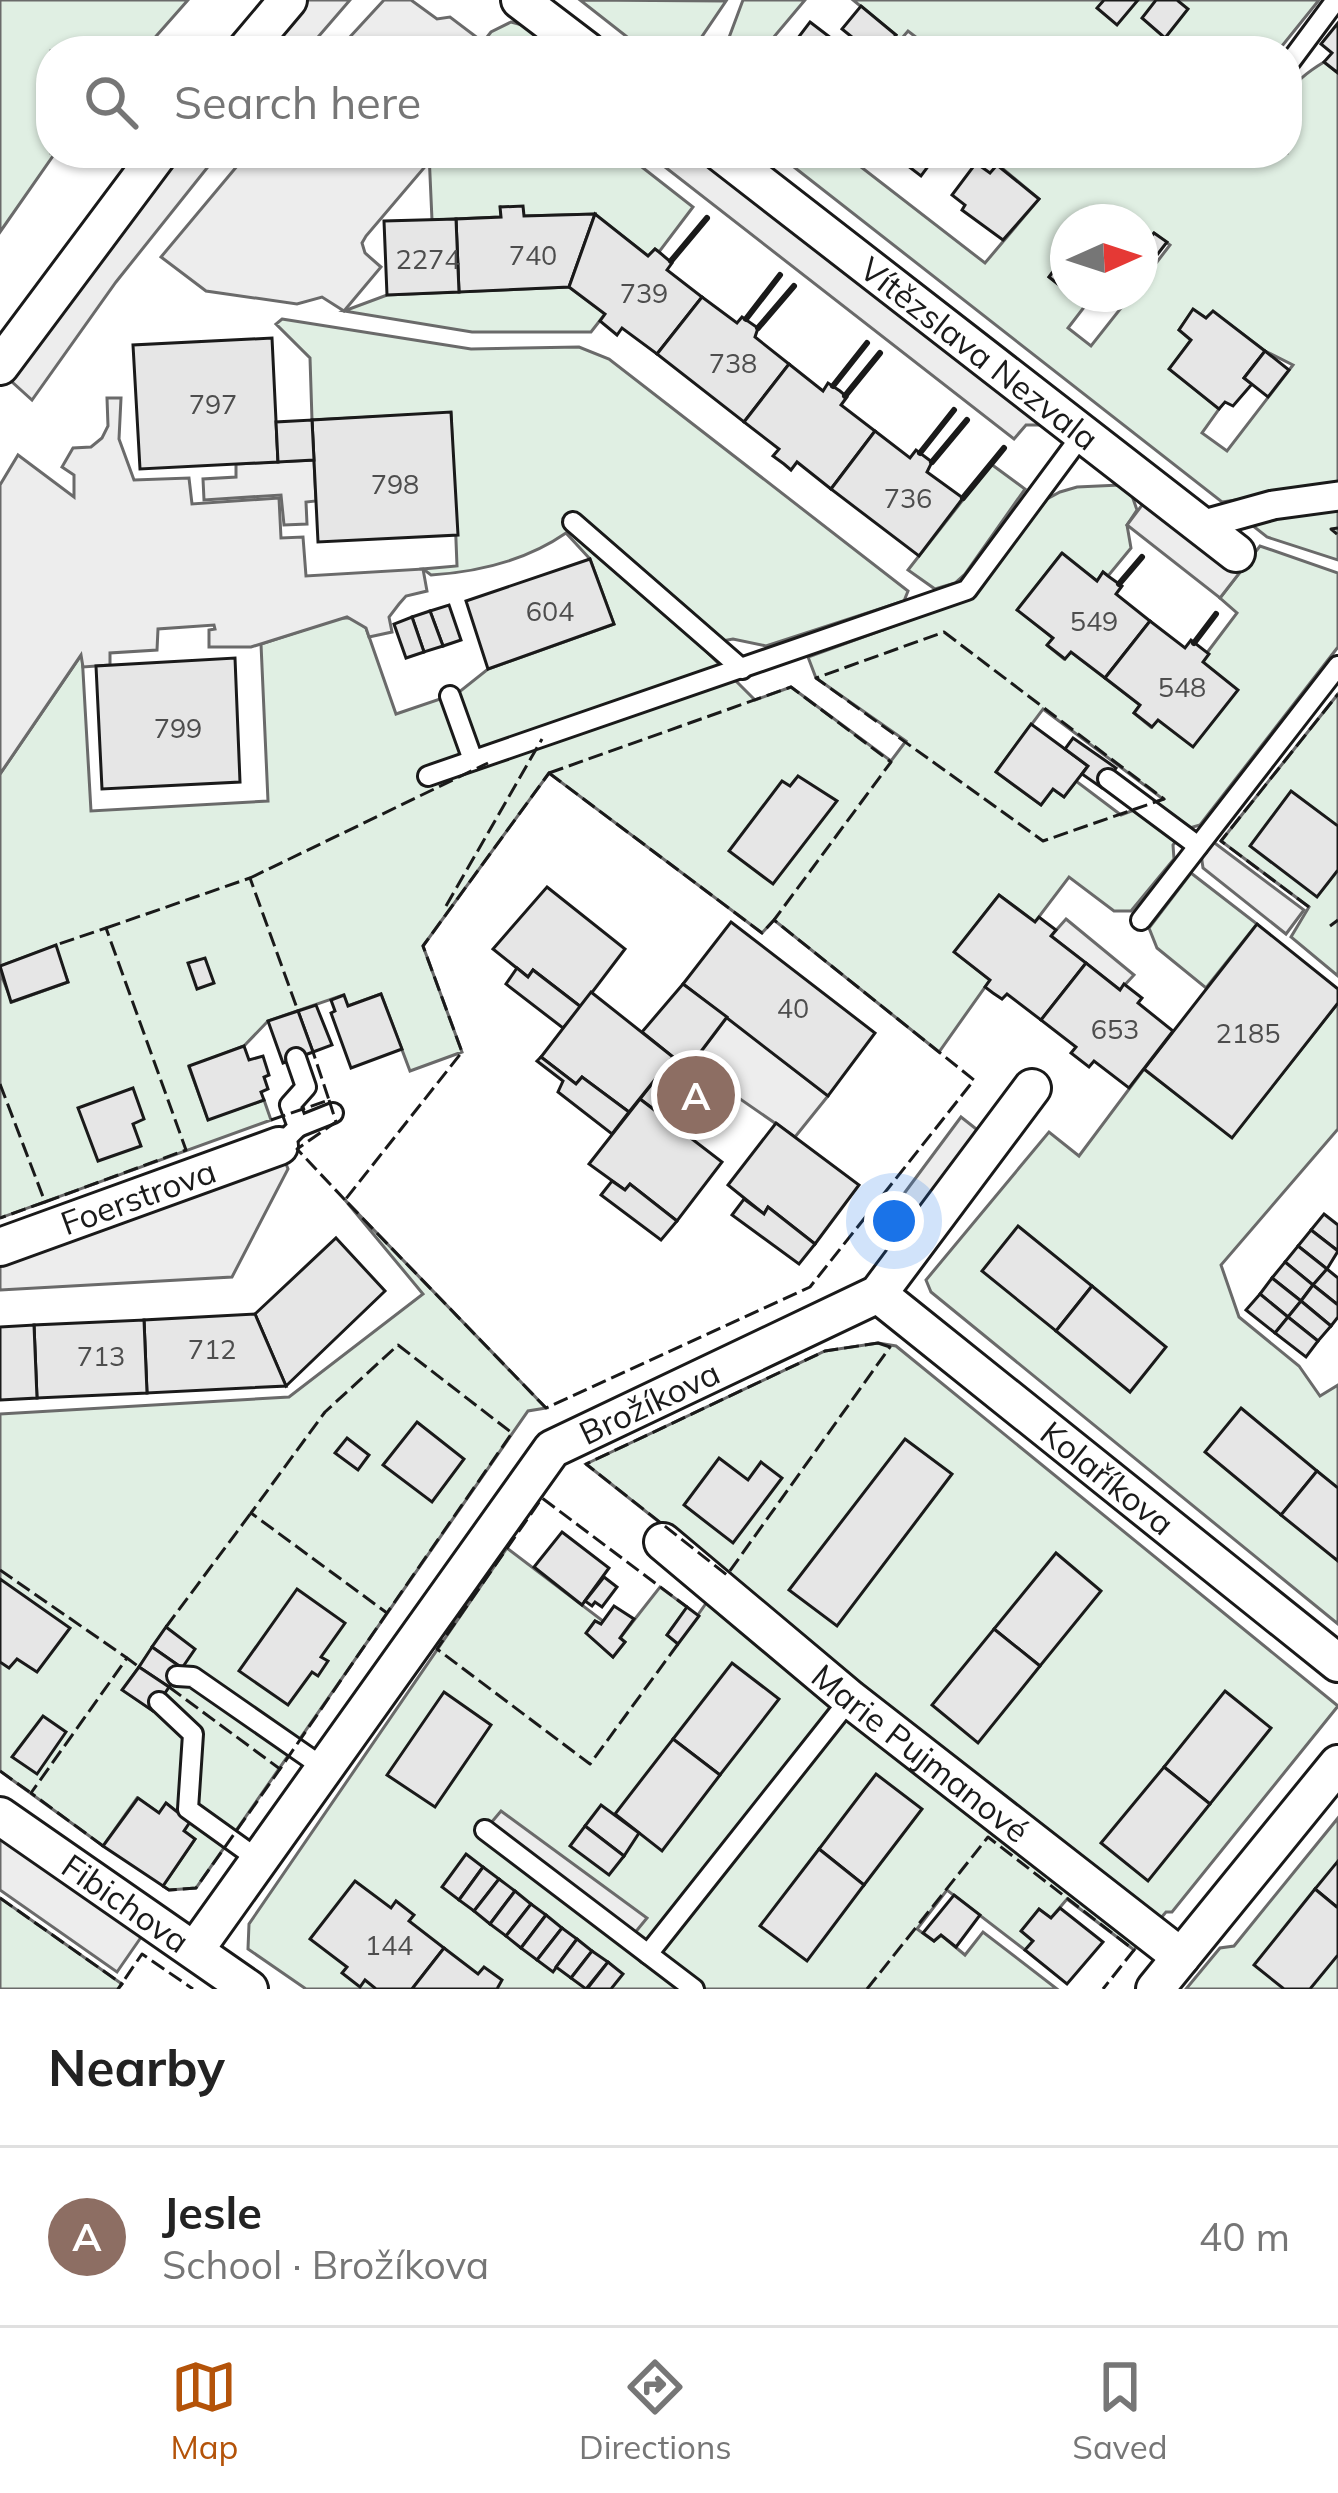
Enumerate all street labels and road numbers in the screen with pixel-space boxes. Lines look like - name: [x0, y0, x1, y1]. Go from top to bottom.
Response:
- street label: Vítězslava Nezvala: [852, 248, 1107, 459]
- street label: Foerstrova: [55, 1150, 221, 1243]
- street label: Brožíkova: [572, 1351, 726, 1453]
- street label: Kolaříkova: [1033, 1412, 1183, 1543]
- street label: Marie Pujmanové: [804, 1655, 1037, 1851]
- street label: Fibichova: [55, 1845, 197, 1961]

